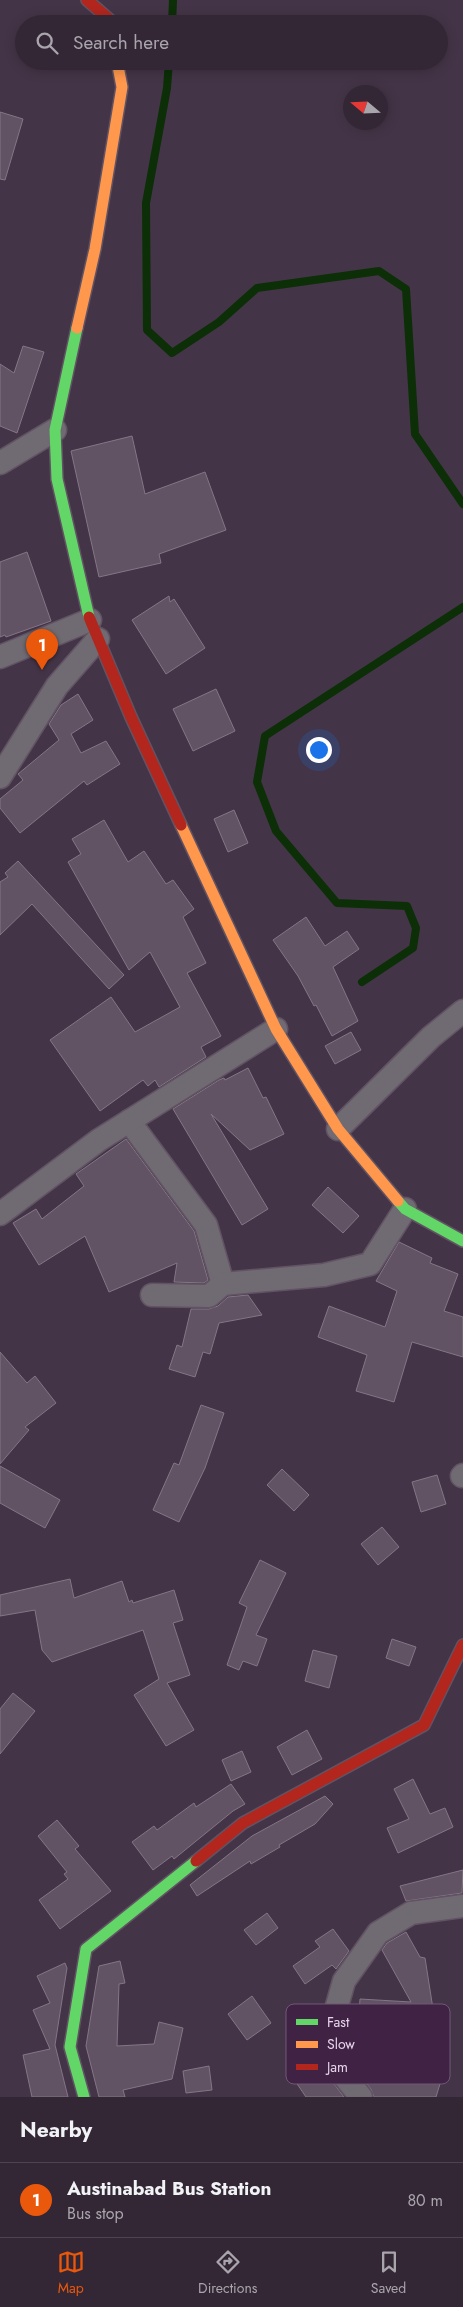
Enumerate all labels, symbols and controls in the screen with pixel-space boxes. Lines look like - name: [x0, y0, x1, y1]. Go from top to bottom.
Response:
- search box: [15, 15, 448, 70]
- icon: search: [33, 29, 61, 57]
- text: Search here: [73, 29, 169, 56]
- north arrow: [343, 85, 388, 130]
- pin: 1: [26, 629, 58, 670]
- your location: [306, 737, 332, 763]
- legend: [286, 2004, 450, 2084]
- text: Fast: [327, 2012, 350, 2032]
- text: Slow: [327, 2034, 355, 2054]
- text: Jam: [325, 2057, 348, 2077]
- text: Nearby: [20, 2115, 92, 2145]
- text: Austinabad Bus Station: [67, 2175, 272, 2202]
- text: 1: [32, 2189, 40, 2212]
- text: 80 m: [407, 2189, 443, 2212]
- text: Bus stop: [67, 2202, 124, 2225]
- tab: Map: [57, 2248, 85, 2298]
- tab: Directions: [198, 2248, 257, 2298]
- tab: Saved: [371, 2248, 406, 2298]

